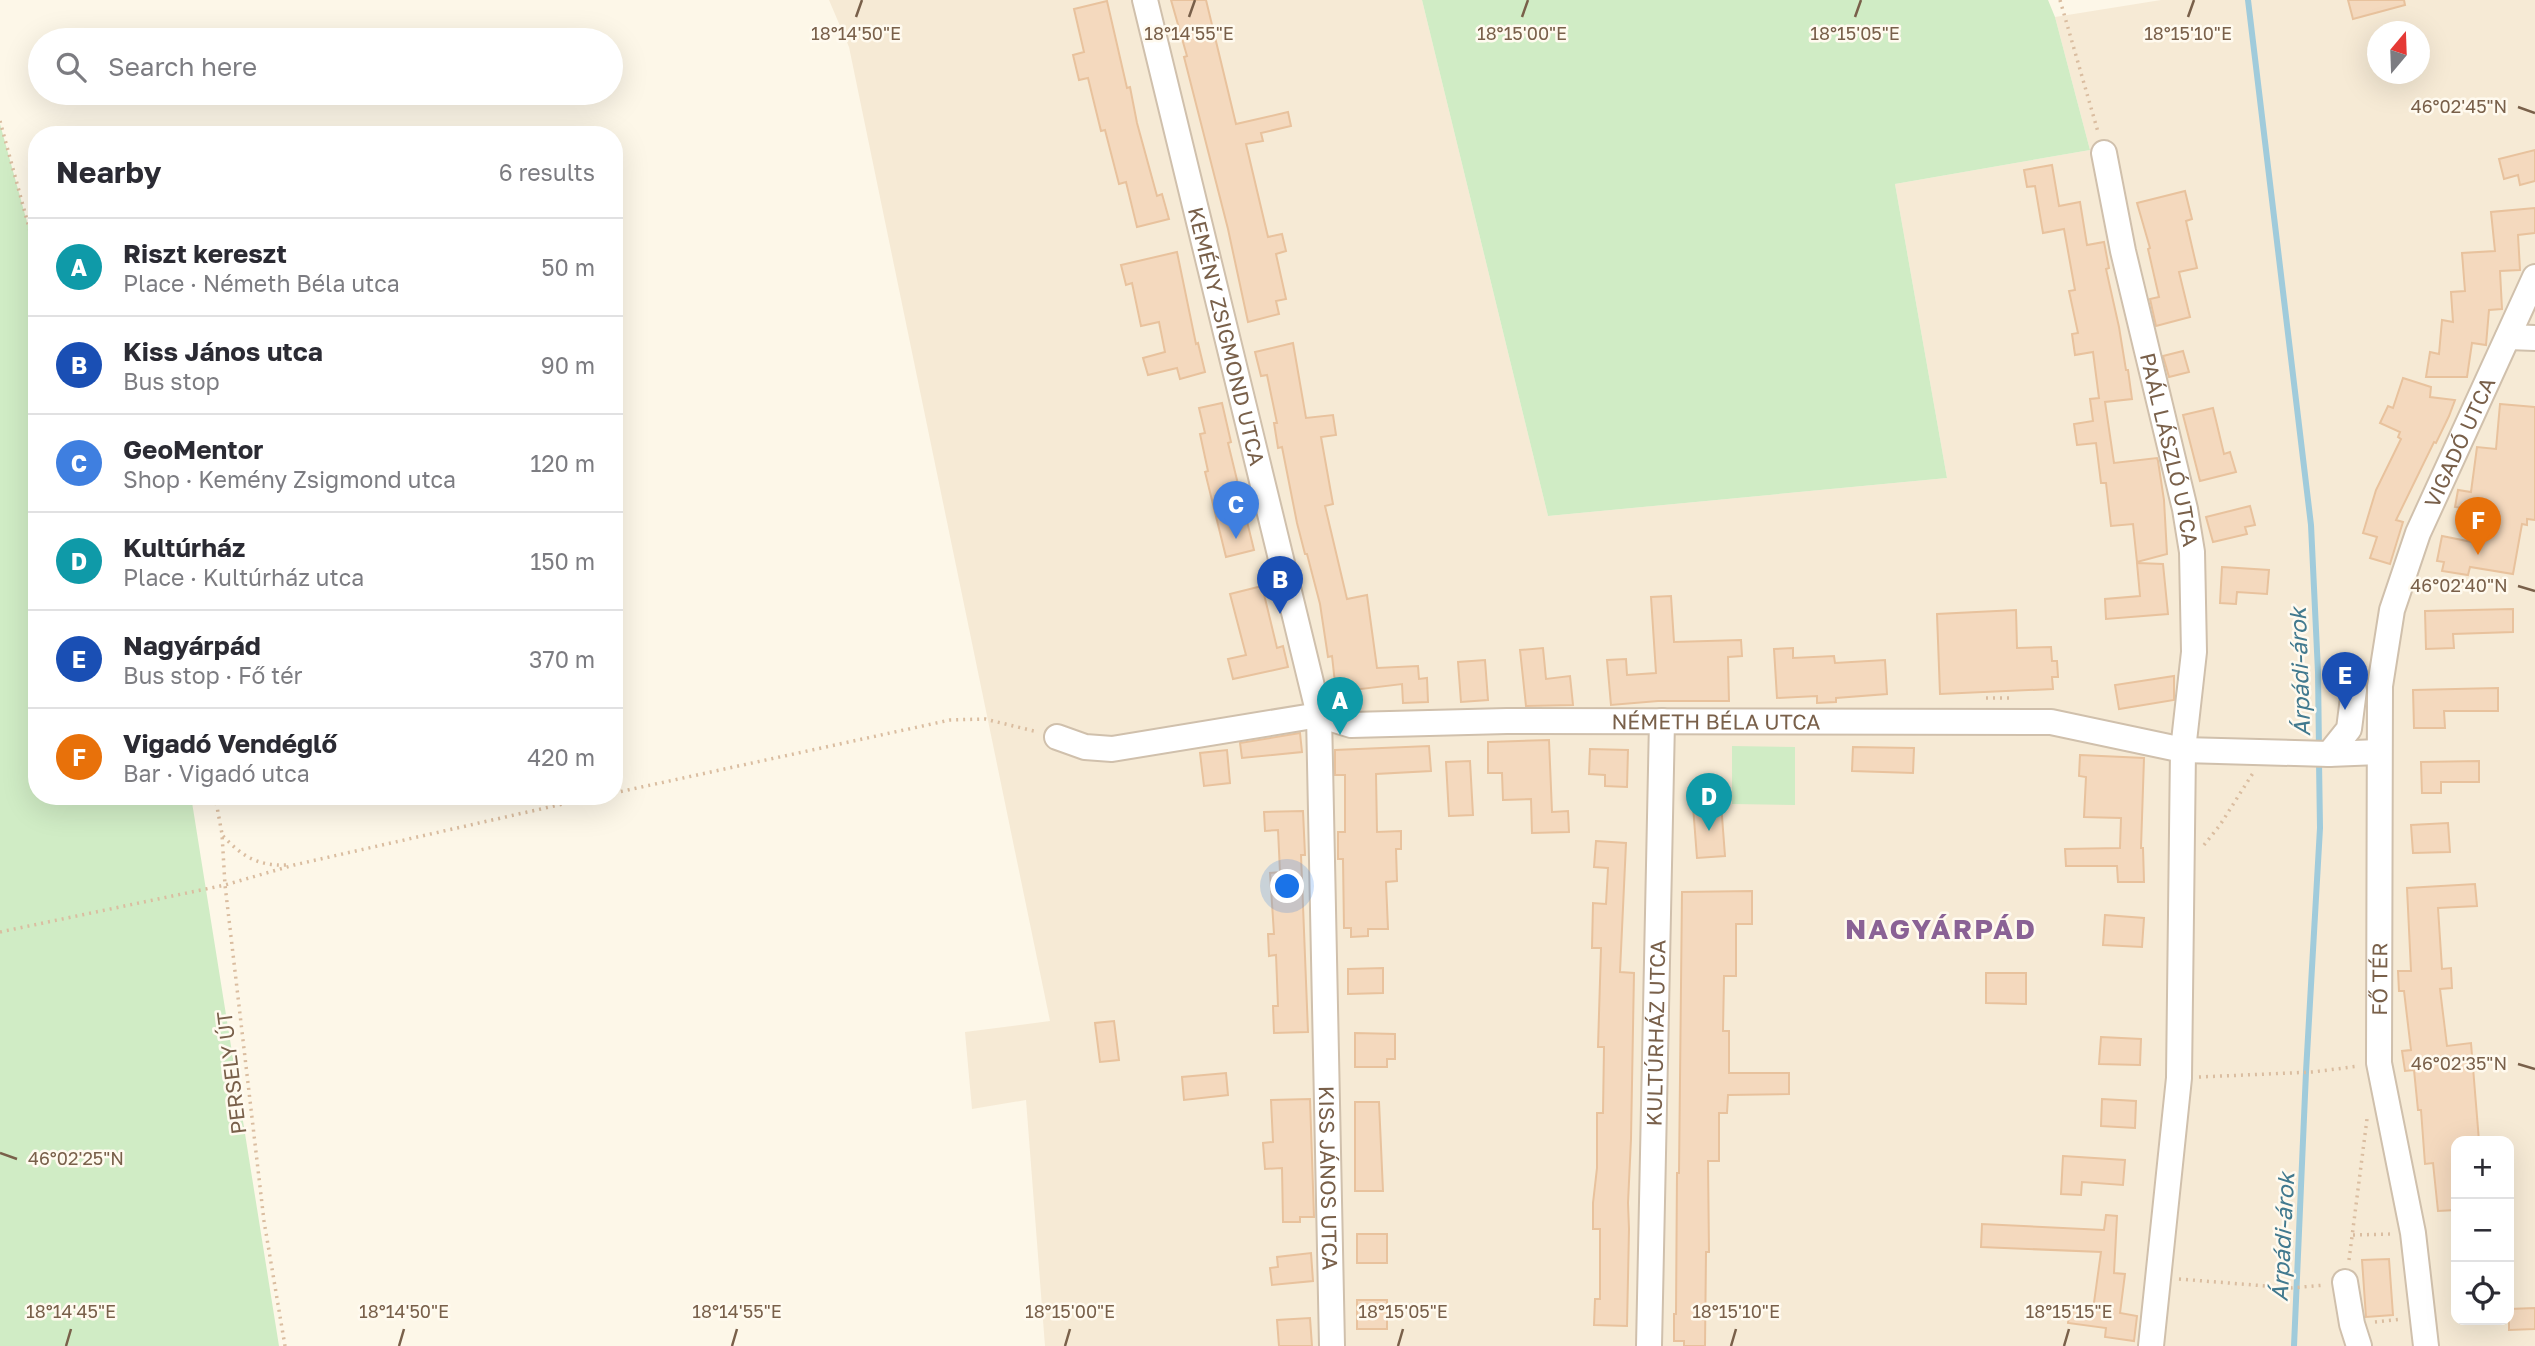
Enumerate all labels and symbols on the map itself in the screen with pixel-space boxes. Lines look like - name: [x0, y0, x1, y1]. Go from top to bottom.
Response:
- north arrow: [2367, 21, 2430, 84]
- text: 18°14'50"E: [811, 22, 901, 44]
- text: 18°14'55"E: [1144, 22, 1234, 44]
- text: 18°15'00"E: [1477, 22, 1567, 44]
- text: 18°15'05"E: [1810, 22, 1900, 44]
- text: 18°15'10"E: [2144, 22, 2232, 44]
- text: 46°02'45"N: [2411, 95, 2507, 117]
- street label: KEMÉNY ZSIGMOND UTCA: [1183, 204, 1271, 468]
- street label: PAÁL LÁSZLÓ UTCA: [2135, 350, 2204, 548]
- street label: VIGADÓ UTCA: [2418, 373, 2500, 512]
- pin: C: [1213, 481, 1259, 539]
- pin: F: [2455, 497, 2501, 555]
- pin: B: [1257, 556, 1303, 614]
- text: 46°02'40"N: [2410, 574, 2508, 596]
- water label: Árpádi-árok: [2283, 605, 2315, 737]
- pin: E: [2322, 652, 2368, 710]
- pin: A: [1317, 677, 1363, 735]
- street label: NÉMETH BÉLA UTCA: [1611, 708, 1820, 735]
- pin: D: [1686, 773, 1732, 831]
- your location: [1270, 869, 1304, 903]
- district label: NAGYÁRPÁD: [1845, 912, 2037, 945]
- street label: KULTÚRHÁZ UTCA: [1641, 940, 1670, 1127]
- street label: FŐ TÉR: [2366, 942, 2392, 1016]
- street label: PERSELY ÚT: [211, 1010, 251, 1136]
- text: 46°02'35"N: [2411, 1052, 2507, 1074]
- street label: KISS JÁNOS UTCA: [1314, 1086, 1343, 1271]
- text: 46°02'25"N: [28, 1147, 124, 1169]
- water label: Árpádi-árok: [2265, 1170, 2299, 1302]
- text: 18°14'45"E: [26, 1300, 116, 1322]
- text: 18°14'50"E: [359, 1300, 449, 1322]
- text: 18°14'55"E: [692, 1300, 782, 1322]
- text: 18°15'00"E: [1025, 1300, 1115, 1322]
- text: 18°15'05"E: [1358, 1300, 1448, 1322]
- text: 18°15'10"E: [1692, 1300, 1780, 1322]
- text: 18°15'15"E: [2025, 1300, 2113, 1322]

